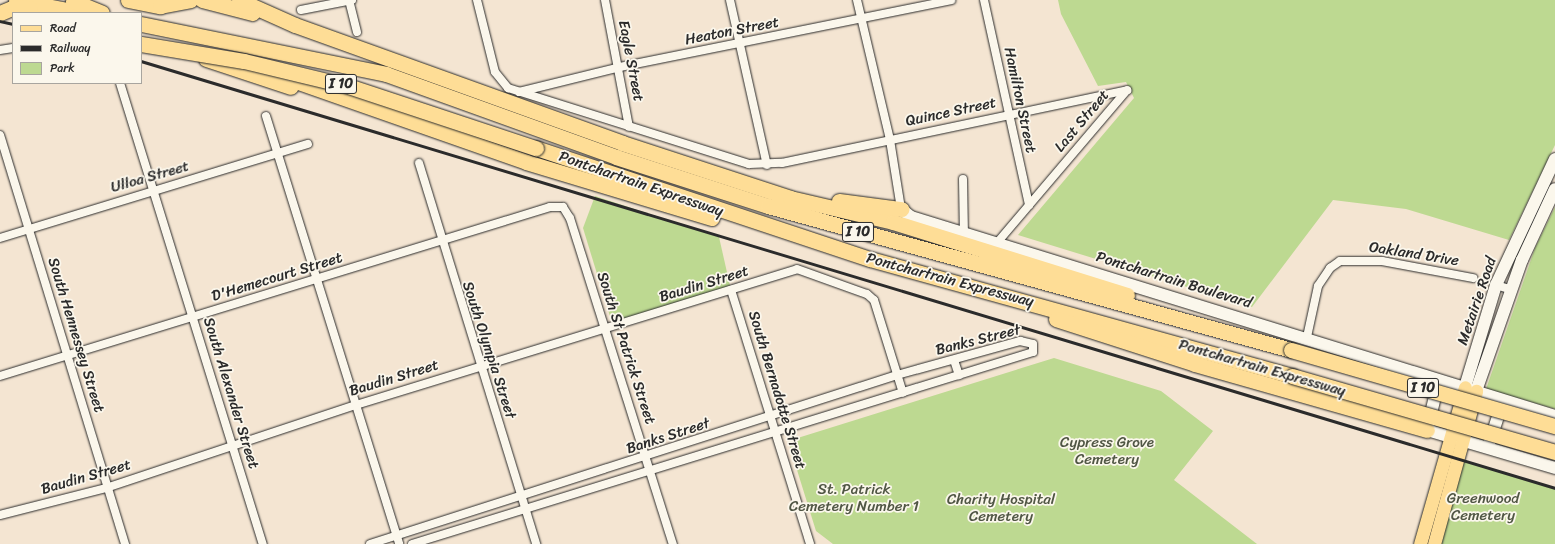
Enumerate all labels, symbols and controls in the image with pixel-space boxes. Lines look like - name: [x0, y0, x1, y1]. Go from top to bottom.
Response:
- legend: [12, 12, 142, 84]
- street label: Heaton Street: [683, 13, 781, 49]
- text: Road: [50, 17, 76, 39]
- street label: Eagle Street: [614, 19, 648, 103]
- text: Railway: [50, 37, 91, 59]
- street label: Hamilton Street: [1000, 46, 1040, 154]
- text: Park: [50, 57, 75, 79]
- road number: I 10: [324, 72, 358, 96]
- street label: Last Street: [1051, 86, 1113, 156]
- street label: Quince Street: [904, 94, 998, 130]
- street label: Pontchartrain Expressway: [556, 147, 726, 221]
- street label: Ulloa Street: [109, 157, 191, 197]
- road number: I 10: [841, 220, 875, 244]
- street label: Oakland Drive: [1368, 238, 1460, 270]
- street label: Pontchartrain Boulevard: [1094, 248, 1254, 312]
- street label: D'Hemecourt Street: [210, 249, 344, 305]
- street label: Pontchartrain Expressway: [864, 249, 1036, 311]
- street label: Metairie Road: [1453, 254, 1501, 348]
- street label: South Hennessey Street: [44, 255, 108, 415]
- street label: Baudin Street: [657, 262, 751, 306]
- street label: South St Patrick Street: [593, 269, 659, 427]
- street label: South Olympia Street: [458, 279, 520, 421]
- street label: South Bernadotte Street: [744, 308, 810, 472]
- street label: South Alexander Street: [199, 315, 263, 471]
- street label: Banks Street: [934, 321, 1022, 359]
- street label: Pontchartrain Expressway: [1176, 335, 1348, 401]
- street label: Baudin Street: [347, 356, 441, 400]
- road number: I 10: [1406, 376, 1440, 400]
- street label: Banks Street: [624, 414, 712, 458]
- park label: Cypress Grove Cemetery: [1060, 433, 1154, 468]
- street label: Baudin Street: [39, 456, 133, 498]
- park label: St. Patrick Cemetery Number 1: [789, 480, 919, 515]
- park label: Greenwood Cemetery: [1447, 489, 1519, 524]
- park label: Charity Hospital Cemetery: [947, 490, 1055, 525]

